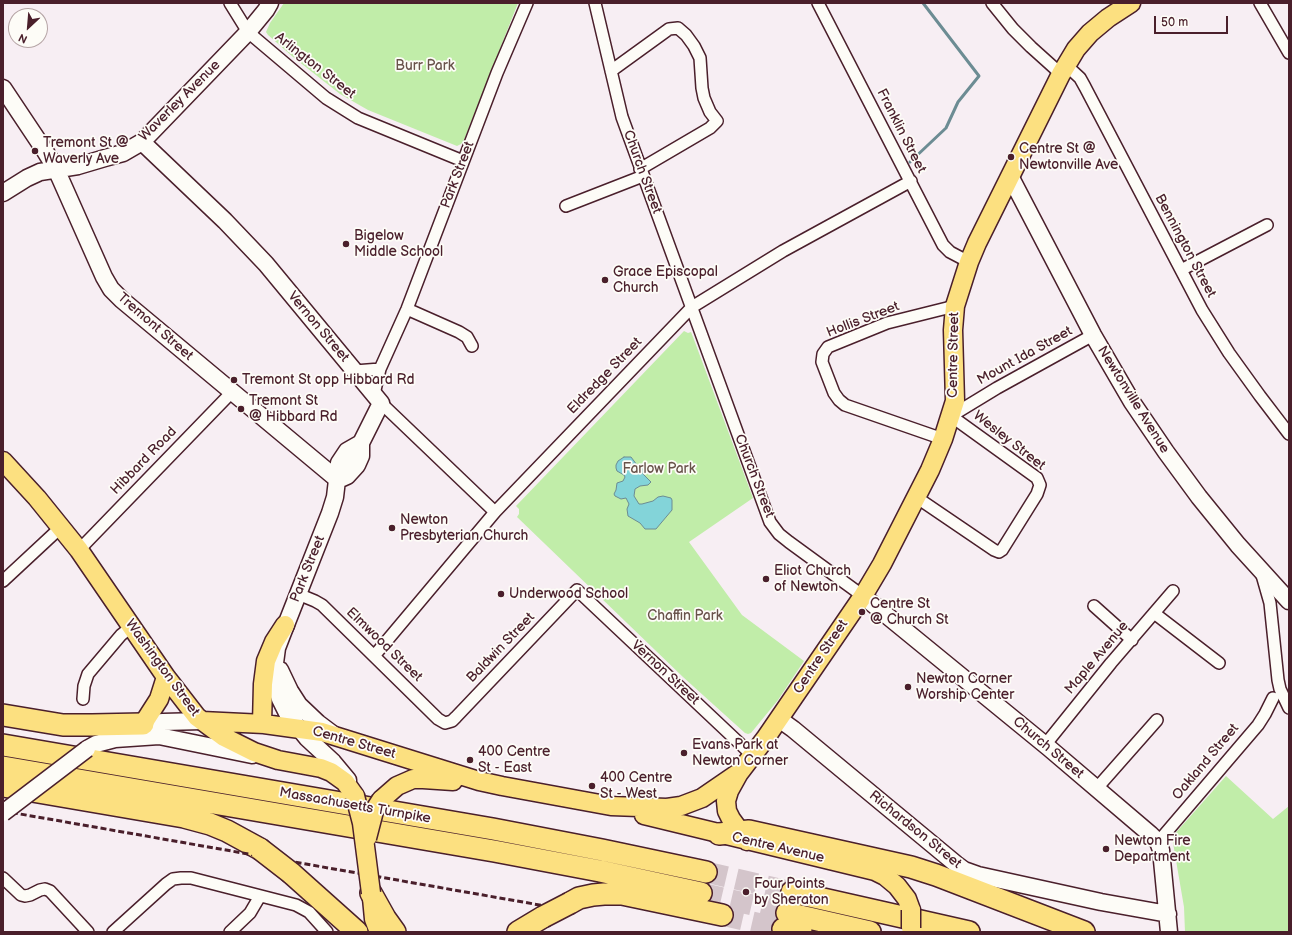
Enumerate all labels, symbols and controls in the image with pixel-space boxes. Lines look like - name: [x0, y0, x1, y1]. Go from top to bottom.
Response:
- north arrow: [8, 8, 48, 48]
- scale bar: [1156, 8, 1230, 34]
- text: 50 m: [1161, 15, 1188, 30]
- street label: Arlington Street: [271, 29, 359, 103]
- text: N: [16, 31, 30, 46]
- street label: Waverley Avenue: [136, 57, 224, 145]
- park label: Burr Park: [395, 58, 455, 74]
- street label: Franklin Street: [873, 86, 929, 176]
- street label: Church Street: [619, 128, 665, 216]
- place label: Tremont St @ Waverly Ave: [43, 135, 129, 168]
- street label: Park Street: [438, 139, 478, 211]
- place label: Centre St @ Newtonville Ave: [1019, 141, 1118, 174]
- marker: Tremont St @ Waverly Ave: [30, 146, 40, 156]
- marker: Centre St @ Newtonville Ave: [1006, 152, 1016, 162]
- street label: Bennington Street: [1151, 191, 1219, 301]
- place label: Bigelow Middle School: [354, 228, 443, 260]
- marker: Bigelow Middle School: [341, 239, 351, 249]
- place label: Grace Episcopal Church: [613, 264, 718, 296]
- marker: Grace Episcopal Church: [600, 275, 610, 285]
- street label: Vernon Street: [284, 288, 352, 366]
- street label: Tremont Street: [114, 290, 196, 364]
- street label: Hollis Street: [824, 298, 902, 342]
- street label: Centre Street: [945, 312, 963, 398]
- street label: Mount Ida Street: [974, 323, 1076, 389]
- street label: Eldredge Street: [564, 334, 646, 418]
- street label: Newtonville Avenue: [1093, 343, 1173, 457]
- place label: Tremont St opp Hibbard Rd: [242, 372, 415, 388]
- marker: Tremont St opp Hibbard Rd: [229, 375, 239, 385]
- place label: Tremont St @ Hibbard Rd: [249, 393, 337, 426]
- marker: Tremont St @ Hibbard Rd: [236, 404, 246, 414]
- street label: Wesley Street: [970, 408, 1048, 474]
- street label: Hibbard Road: [108, 424, 180, 498]
- street label: Church Street: [730, 432, 778, 520]
- park label: Farlow Park: [622, 461, 696, 477]
- place label: Newton Presbyterian Church: [400, 512, 528, 544]
- marker: Newton Presbyterian Church: [387, 523, 397, 533]
- street label: Park Street: [287, 533, 329, 605]
- place label: Eliot Church of Newton: [774, 563, 851, 596]
- marker: Eliot Church of Newton: [761, 574, 771, 584]
- place label: Underwood School: [509, 586, 628, 602]
- marker: Underwood School: [496, 589, 506, 599]
- place label: Centre St @ Church St: [870, 596, 949, 628]
- street label: Elmwood Street: [342, 604, 426, 686]
- marker: Centre St @ Church St: [857, 607, 867, 617]
- park label: Chaffin Park: [647, 608, 723, 624]
- street label: Baldwin Street: [463, 610, 539, 686]
- street label: Washington Street: [121, 616, 203, 720]
- street label: Centre Street: [790, 617, 852, 697]
- street label: Maple Avenue: [1062, 618, 1132, 698]
- street label: Vernon Street: [627, 637, 703, 709]
- place label: Newton Corner Worship Center: [916, 671, 1014, 704]
- marker: Newton Corner Worship Center: [903, 682, 913, 692]
- street label: Church Street: [1009, 713, 1087, 783]
- street label: Oakland Street: [1169, 720, 1243, 804]
- street label: Centre Street: [310, 723, 398, 763]
- place label: Evans Park at Newton Corner: [692, 737, 788, 770]
- place label: 400 Centre St - East: [478, 744, 550, 776]
- marker: Evans Park at Newton Corner: [679, 748, 689, 758]
- marker: 400 Centre St - East: [465, 755, 475, 765]
- place label: 400 Centre St - West: [600, 770, 672, 802]
- marker: 400 Centre St - West: [587, 781, 597, 791]
- street label: Massachusetts Turnpike: [278, 784, 432, 828]
- street label: Richardson Street: [865, 788, 965, 872]
- street label: Centre Avenue: [730, 829, 826, 867]
- place label: Newton Fire Department: [1114, 833, 1191, 866]
- marker: Newton Fire Department: [1101, 844, 1111, 854]
- place label: Four Points by Sheraton: [754, 876, 829, 908]
- marker: Four Points by Sheraton: [741, 887, 751, 897]

